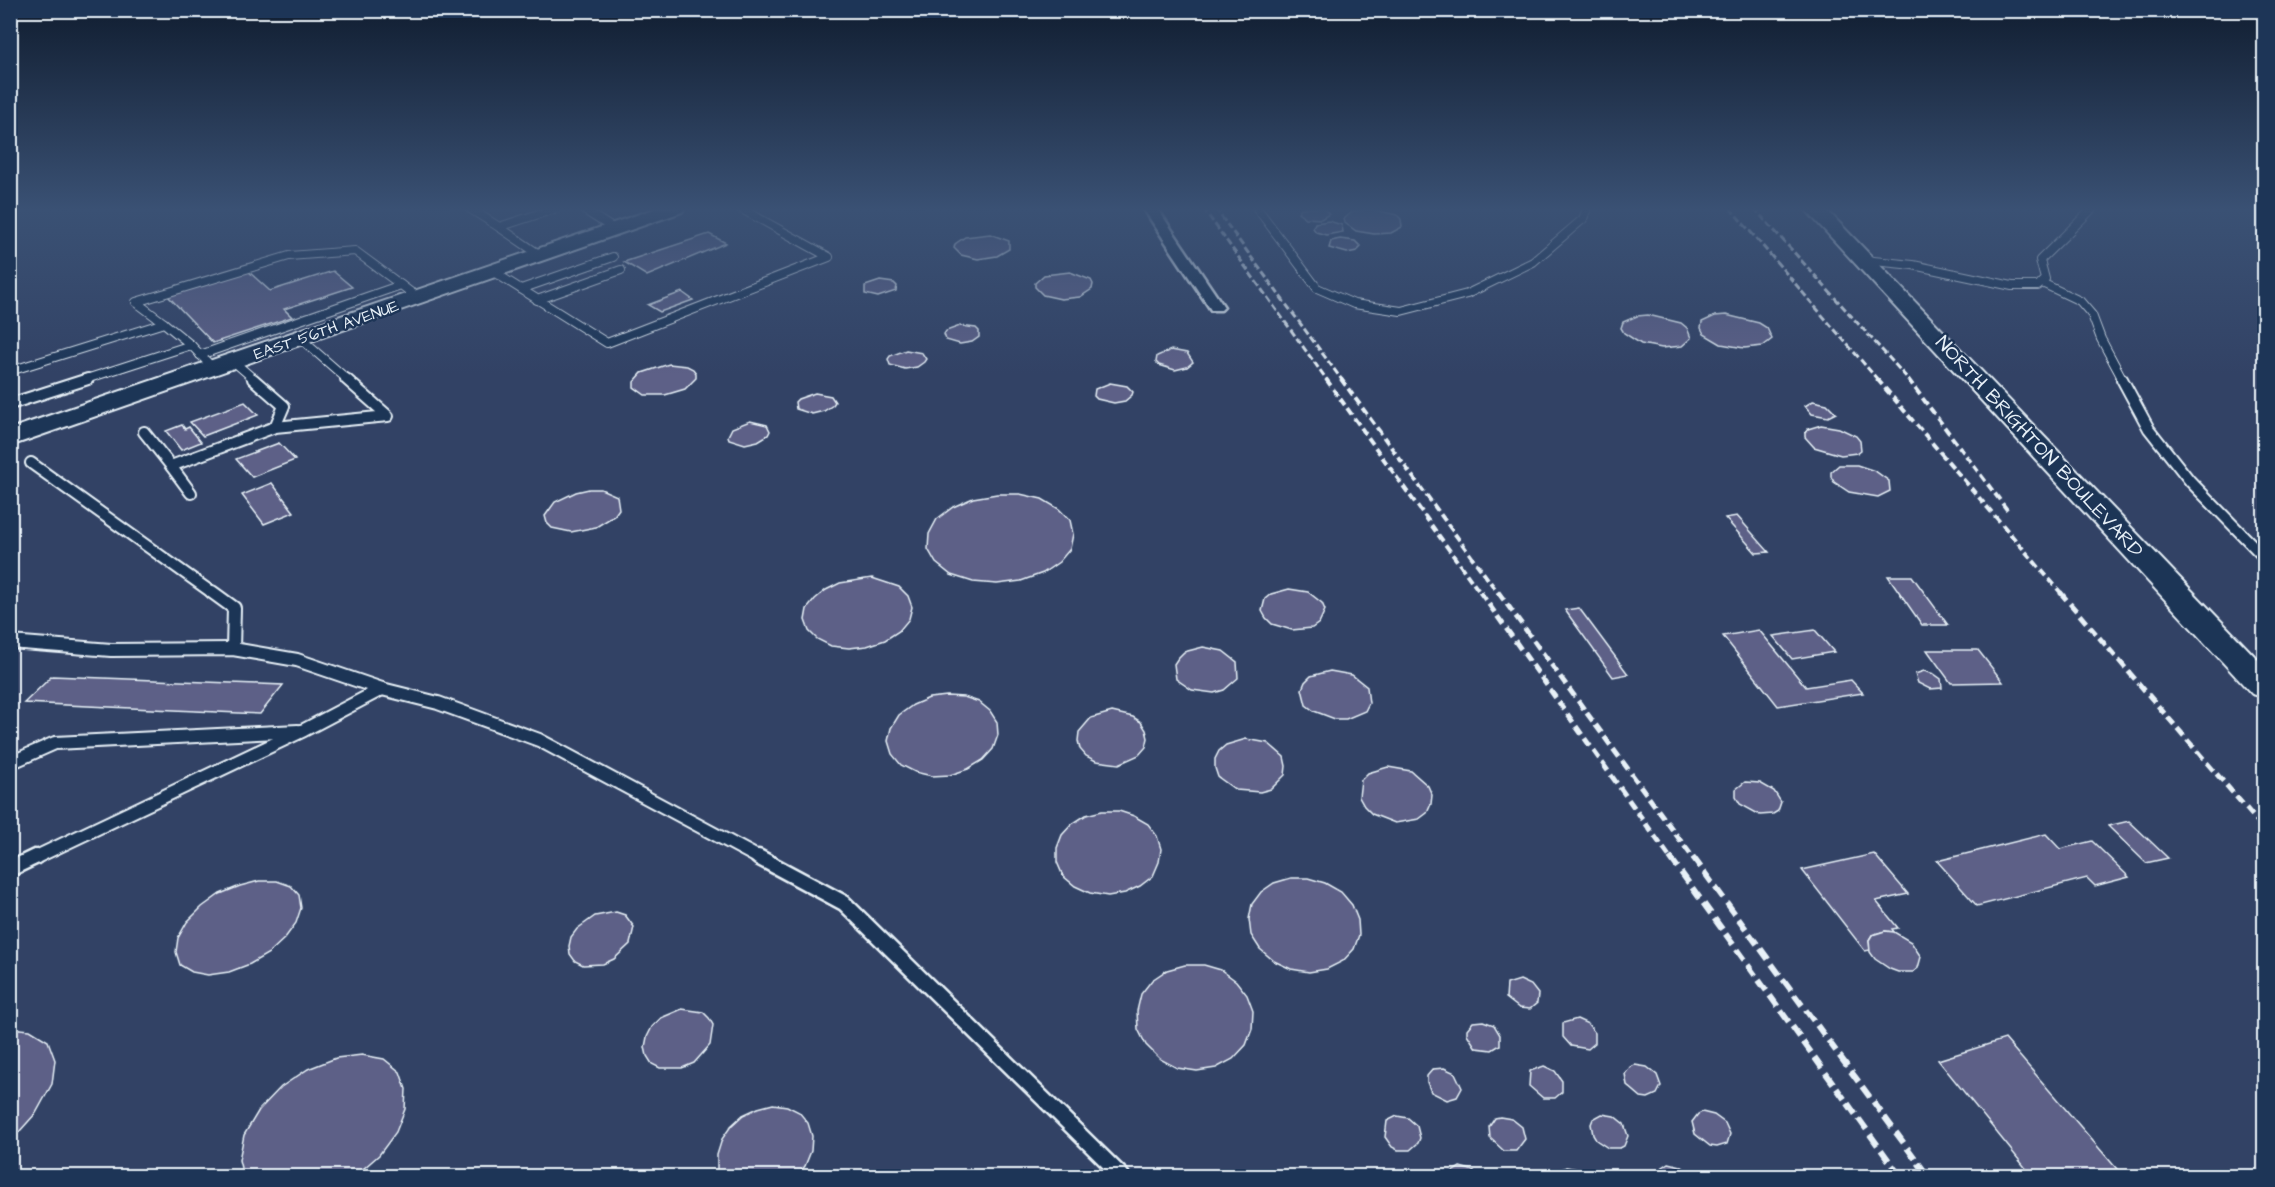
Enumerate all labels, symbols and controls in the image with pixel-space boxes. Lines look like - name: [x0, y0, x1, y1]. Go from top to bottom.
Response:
- street label: EAST 56TH AVENUE: [251, 295, 402, 365]
- street label: NORTH BRIGHTON BOULEVARD: [1929, 330, 2150, 564]

